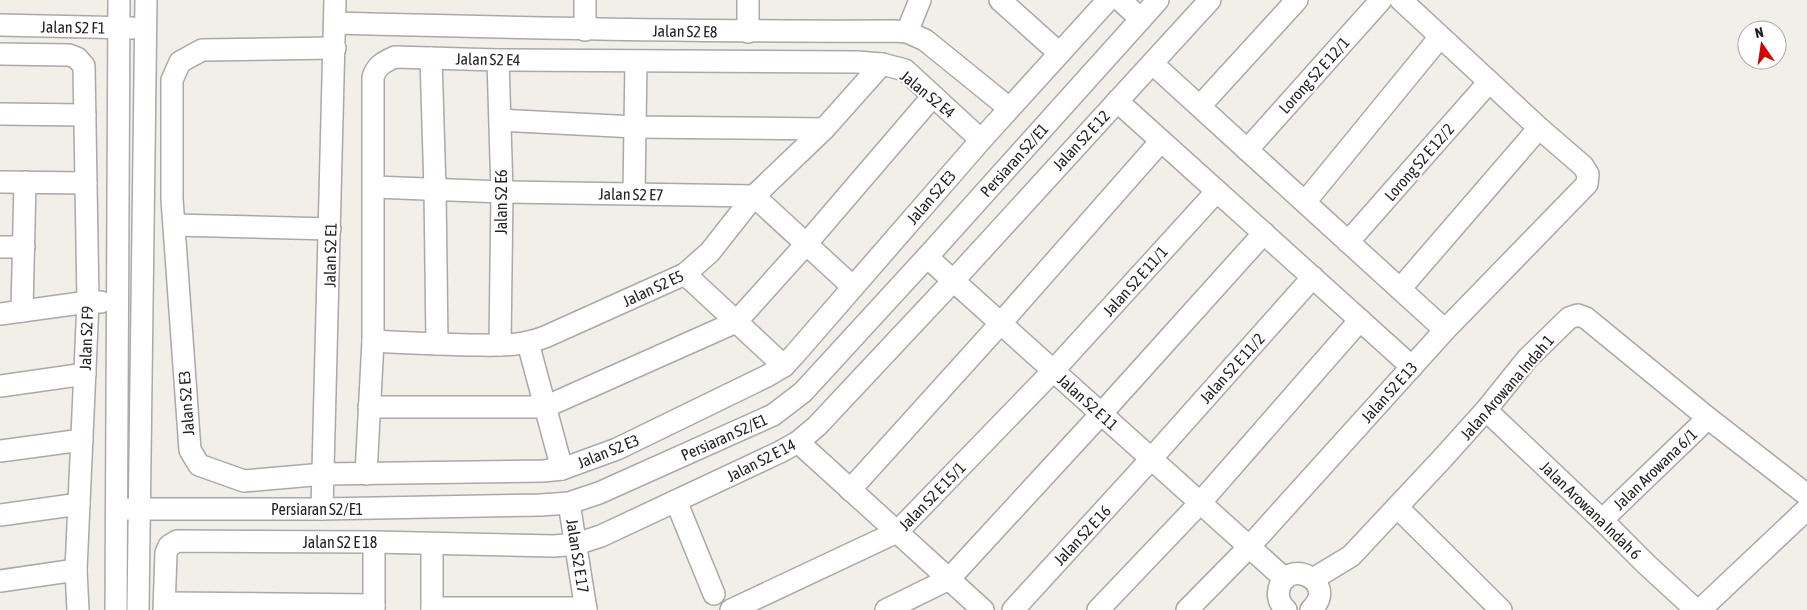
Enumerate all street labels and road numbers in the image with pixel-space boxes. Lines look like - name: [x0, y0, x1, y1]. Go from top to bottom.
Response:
- street label: Jalan S2 F1: [41, 17, 105, 37]
- street label: Jalan S2 E8: [652, 21, 718, 41]
- street label: Lorong S2 E 12/1: [1275, 33, 1354, 117]
- street label: Jalan S2 E4: [455, 49, 521, 69]
- street label: Jalan S2 E4: [897, 67, 959, 121]
- street label: Jalan S2 E 12: [1049, 107, 1113, 173]
- street label: Persiaran S2/E1: [976, 120, 1052, 200]
- street label: Lorong S2 E 12/2: [1381, 120, 1458, 205]
- street label: Jalan S2 E3: [903, 167, 959, 227]
- street label: Jalan S2 E6: [492, 170, 510, 234]
- street label: Jalan S2 E7: [598, 184, 664, 204]
- street label: Jalan S2 E1: [320, 222, 340, 288]
- street label: Jalan S2 E 11/1: [1099, 242, 1171, 320]
- street label: Jalan S2 E5: [620, 266, 686, 310]
- street label: Jalan S2 F9: [76, 305, 96, 371]
- street label: Jalan S2 E 11/2: [1196, 329, 1268, 407]
- street label: Jalan Arowana Indah 1: [1457, 331, 1557, 443]
- street label: Jalan S2 E 13: [1357, 358, 1421, 426]
- street label: Jalan S2 E3: [175, 370, 197, 436]
- street label: Jalan S2 E 11: [1054, 370, 1122, 434]
- street label: Persiaran S2/E1: [678, 410, 770, 464]
- street label: Jalan Arowana 6/1: [1610, 425, 1700, 513]
- street label: Jalan S2 E3: [575, 430, 641, 472]
- street label: Jalan S2 E 14: [724, 435, 798, 485]
- street label: Jalan Arowana Indah 6: [1537, 457, 1645, 563]
- street label: Jalan S2 E 15/1: [895, 458, 969, 534]
- street label: Persiaran S2/E1: [271, 500, 363, 518]
- street label: Jalan S2 E 16: [1050, 502, 1114, 568]
- street label: Jalan S2 E 17: [563, 518, 593, 594]
- street label: Jalan S2 E 18: [303, 533, 377, 551]

